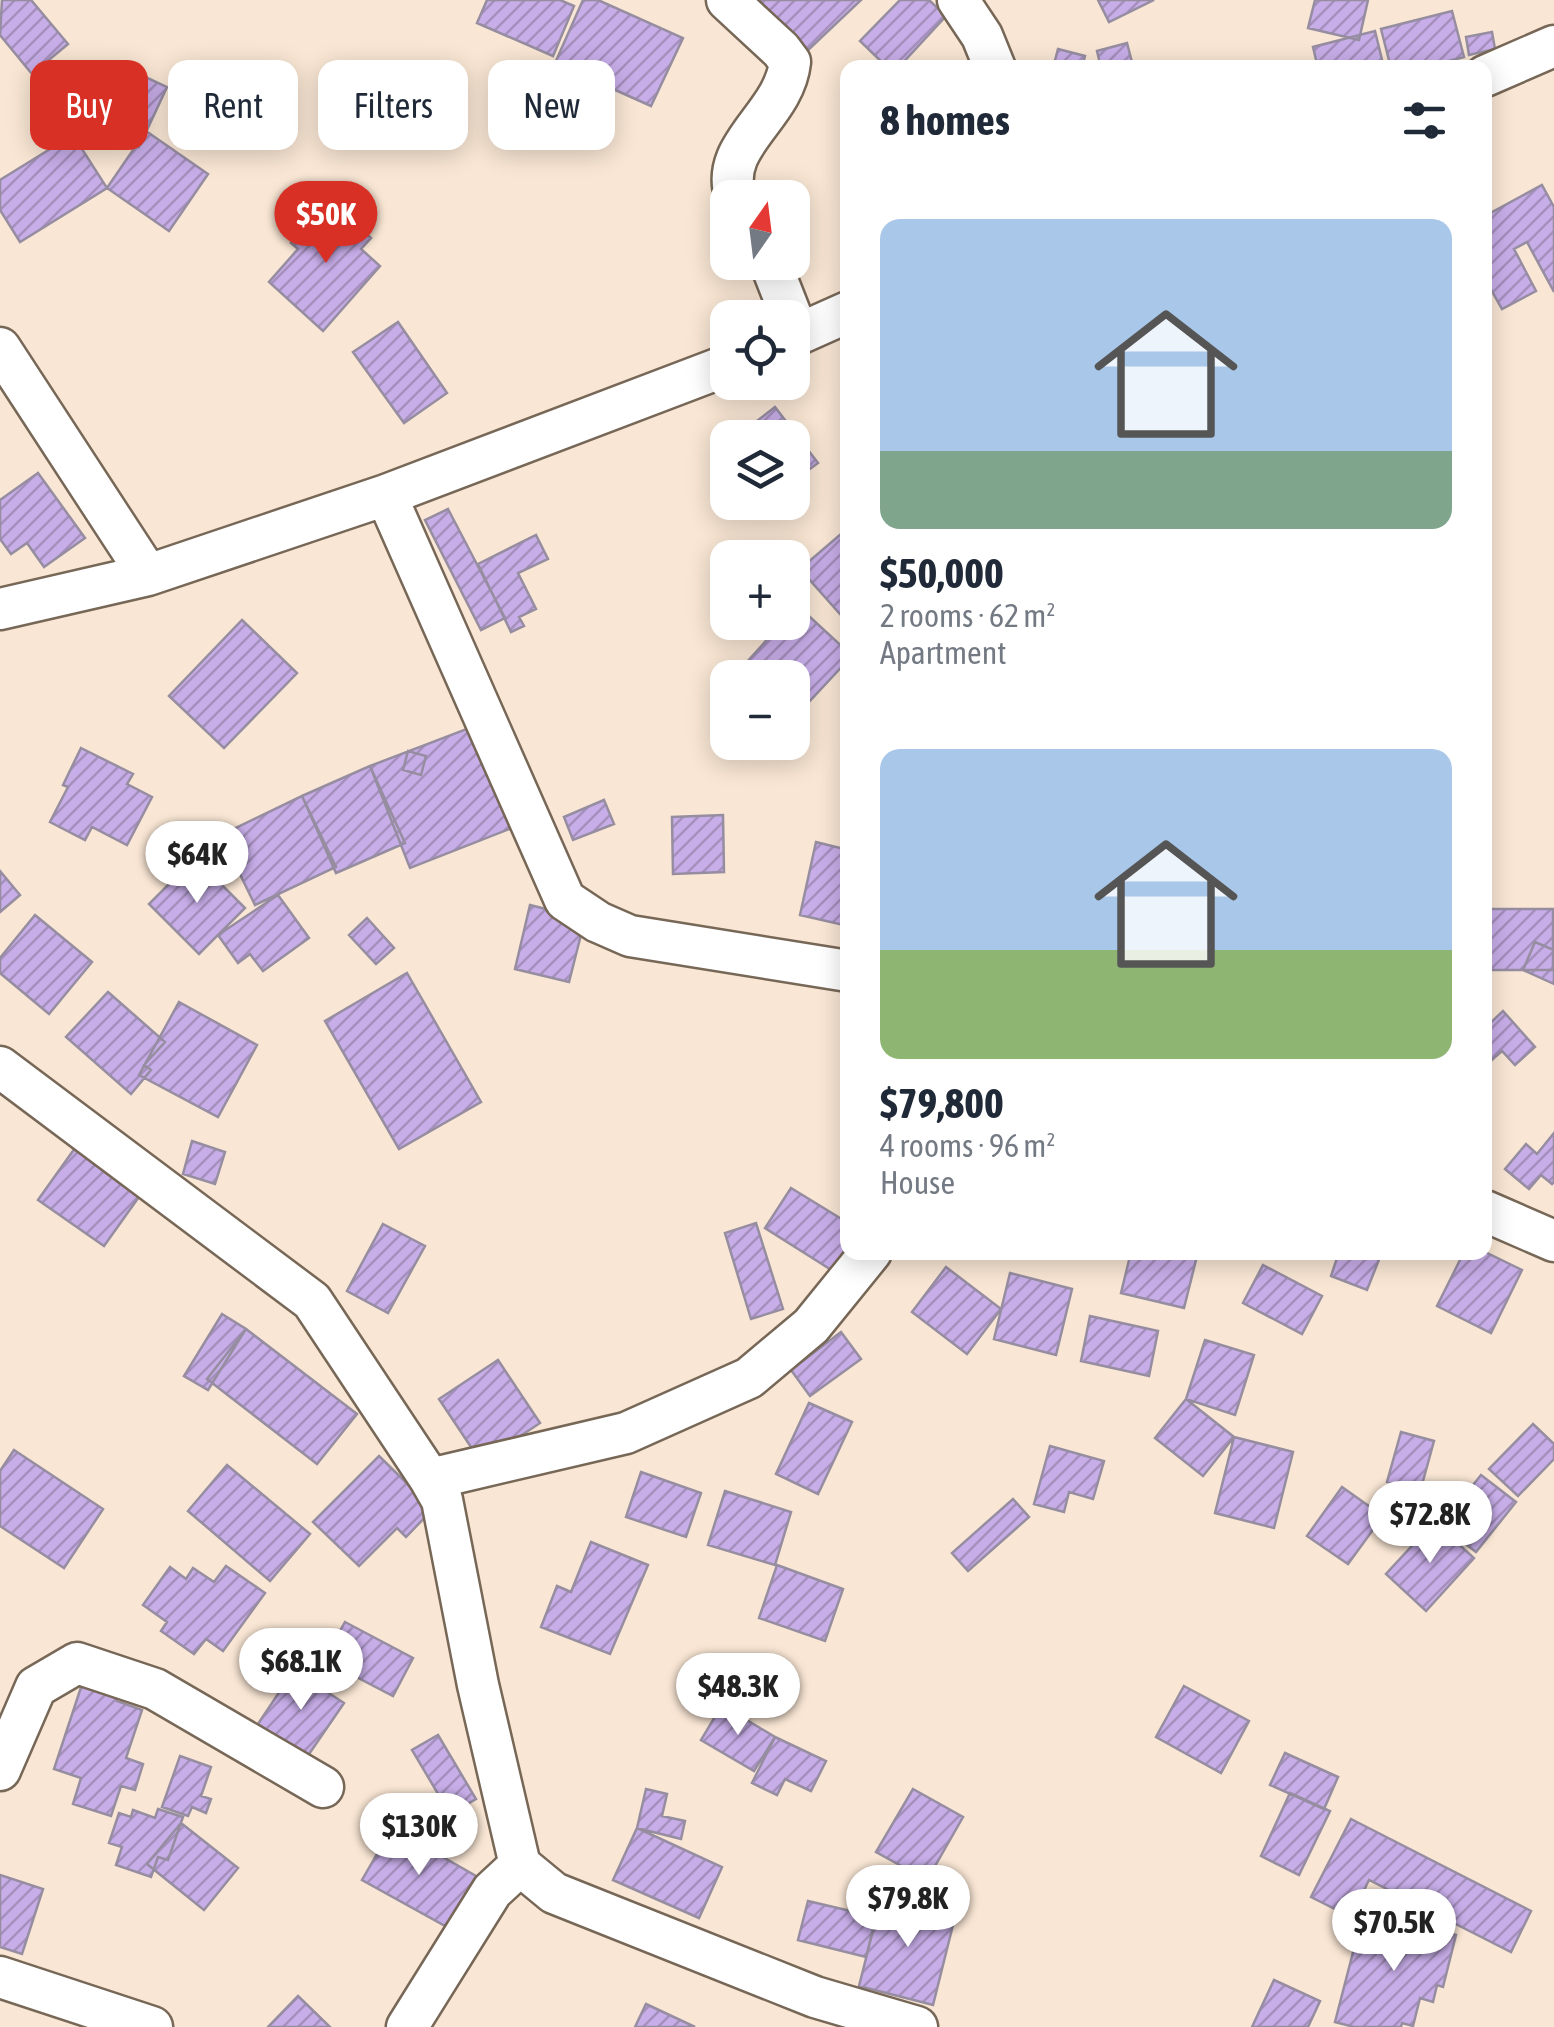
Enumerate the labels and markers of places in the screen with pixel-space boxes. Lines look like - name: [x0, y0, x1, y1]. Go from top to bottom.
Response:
- pin: $50K: [267, 181, 385, 266]
- pin: $64K: [138, 821, 256, 906]
- pin: $72.8K: [1349, 1481, 1511, 1566]
- pin: $68.1K: [220, 1628, 382, 1713]
- pin: $48.3K: [657, 1653, 819, 1738]
- pin: $130K: [349, 1793, 489, 1878]
- pin: $79.8K: [827, 1865, 989, 1950]
- pin: $70.5K: [1313, 1889, 1475, 1974]

